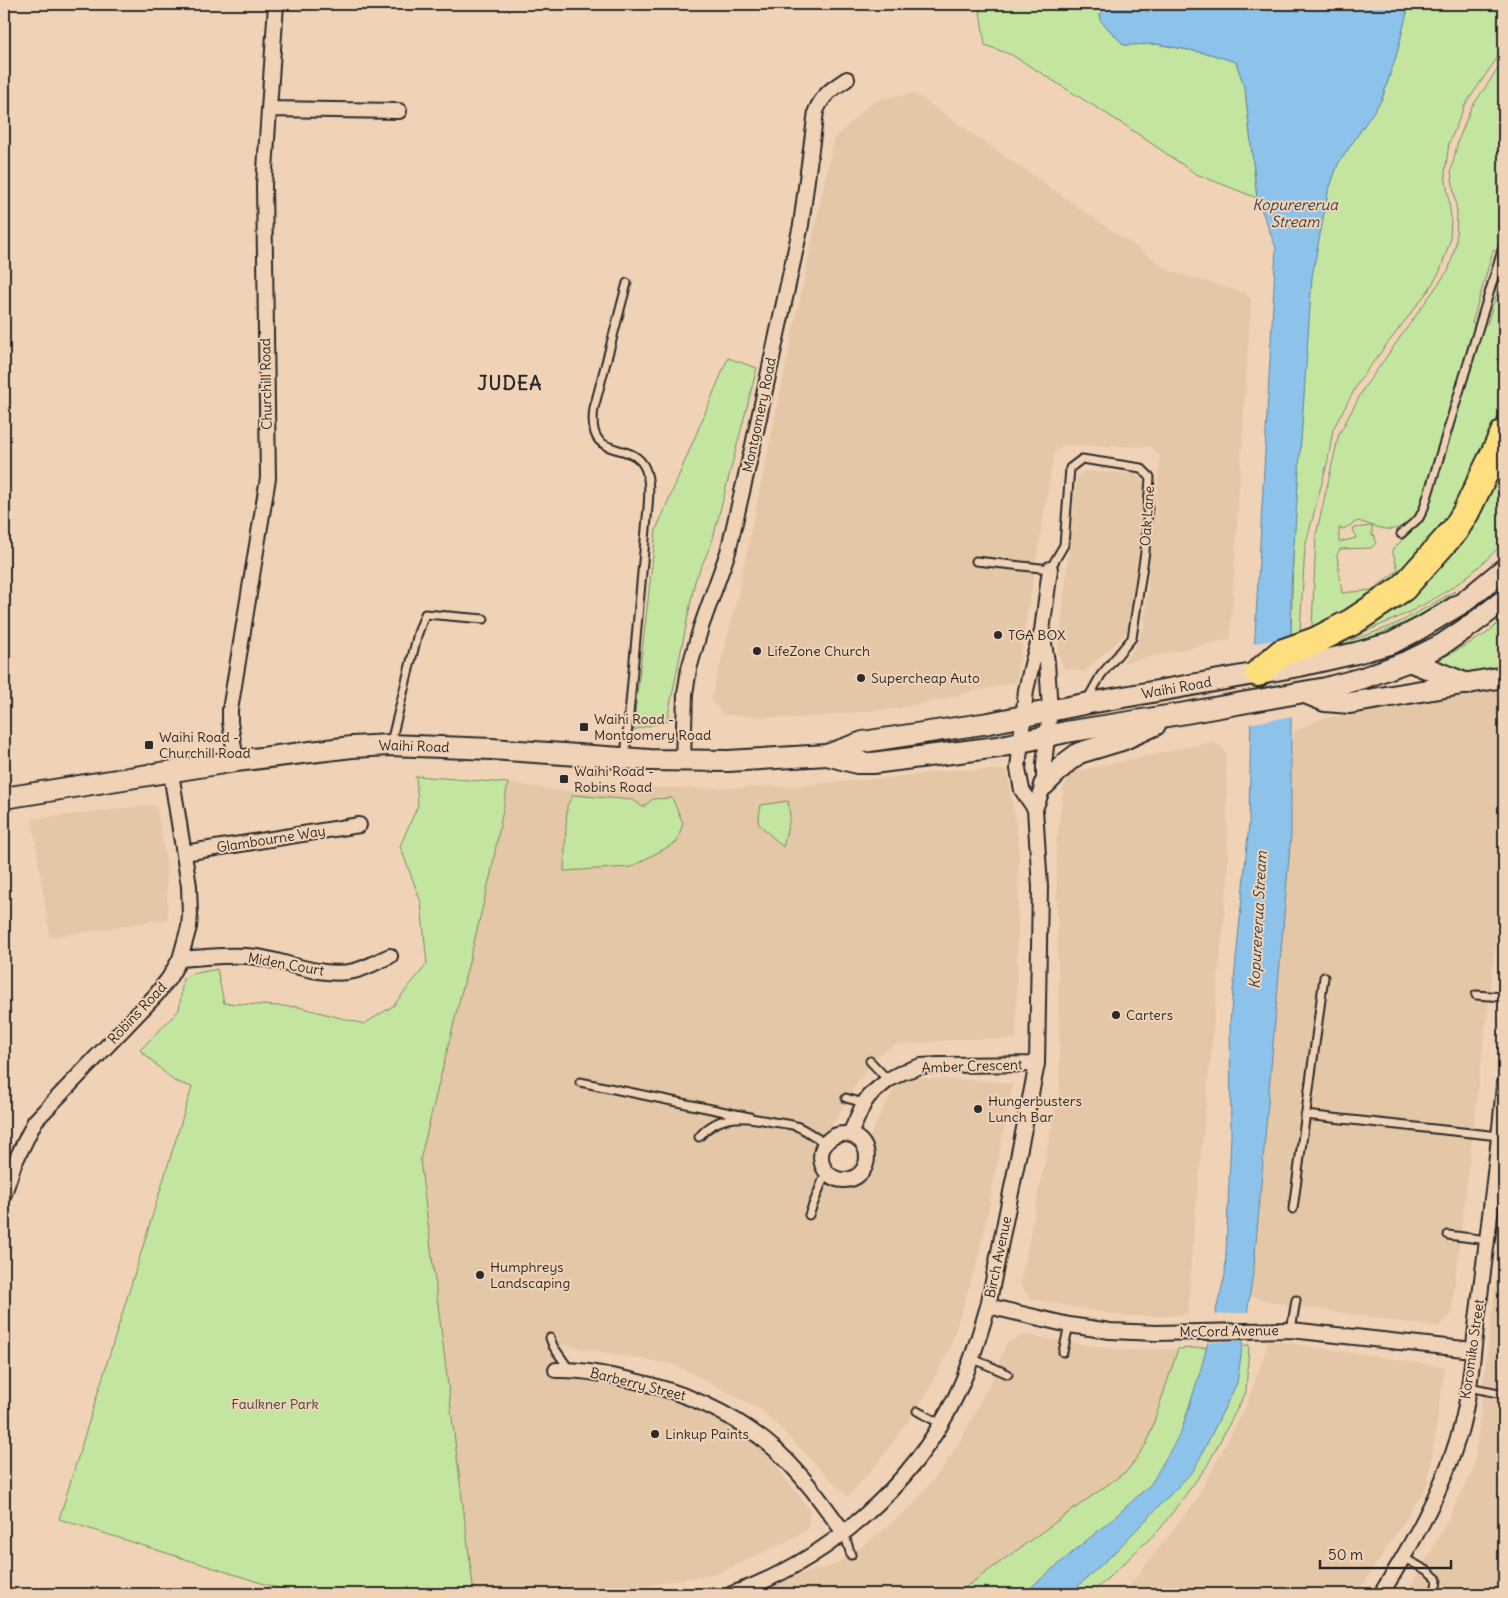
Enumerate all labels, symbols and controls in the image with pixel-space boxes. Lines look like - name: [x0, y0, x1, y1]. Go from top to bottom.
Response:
- water label: Kopurererua Stream: [1252, 195, 1339, 231]
- street label: Churchill Road: [256, 338, 276, 430]
- street label: Montgomery Road: [738, 356, 780, 474]
- district label: JUDEA: [478, 371, 542, 395]
- street label: Oak Lane: [1136, 485, 1158, 547]
- place label: TGA BOX: [1008, 626, 1066, 644]
- marker: TGA BOX: [992, 629, 1004, 641]
- place label: LifeZone Church: [767, 642, 870, 660]
- marker: LifeZone Church: [751, 645, 763, 657]
- place label: Supercheap Auto: [871, 669, 980, 687]
- marker: Supercheap Auto: [855, 672, 867, 684]
- street label: Waihi Road: [1140, 673, 1213, 703]
- place label: Waihi Road - Montgomery Road: [594, 710, 711, 744]
- marker: Waihi Road - Montgomery Road: [578, 721, 590, 733]
- place label: Waihi Road - Churchill Road: [159, 728, 251, 762]
- street label: Waihi Road: [378, 736, 450, 756]
- marker: Waihi Road - Churchill Road: [143, 739, 155, 751]
- place label: Waihi Road - Robins Road: [574, 762, 654, 796]
- marker: Waihi Road - Robins Road: [558, 773, 570, 785]
- street label: Glambourne Way: [215, 821, 327, 857]
- water label: Kopurererua Stream: [1244, 850, 1271, 989]
- street label: Miden Court: [246, 948, 326, 980]
- street label: Robins Road: [104, 978, 170, 1048]
- place label: Carters: [1126, 1006, 1173, 1024]
- marker: Carters: [1110, 1009, 1122, 1021]
- street label: Amber Crescent: [921, 1055, 1023, 1077]
- place label: Hungerbusters Lunch Bar: [988, 1092, 1082, 1126]
- marker: Hungerbusters Lunch Bar: [972, 1103, 984, 1115]
- street label: Birch Avenue: [981, 1214, 1015, 1300]
- place label: Humphreys Landscaping: [490, 1258, 570, 1292]
- marker: Humphreys Landscaping: [474, 1269, 486, 1281]
- street label: Koromiko Street: [1456, 1298, 1488, 1400]
- street label: McCord Avenue: [1179, 1321, 1279, 1341]
- street label: Barberry Street: [588, 1363, 688, 1405]
- park label: Faulkner Park: [231, 1395, 319, 1413]
- place label: Linkup Paints: [665, 1425, 749, 1443]
- marker: Linkup Paints: [649, 1428, 661, 1440]
- scale bar: [1320, 1538, 1452, 1570]
- text: 50 m: [1328, 1545, 1363, 1564]

